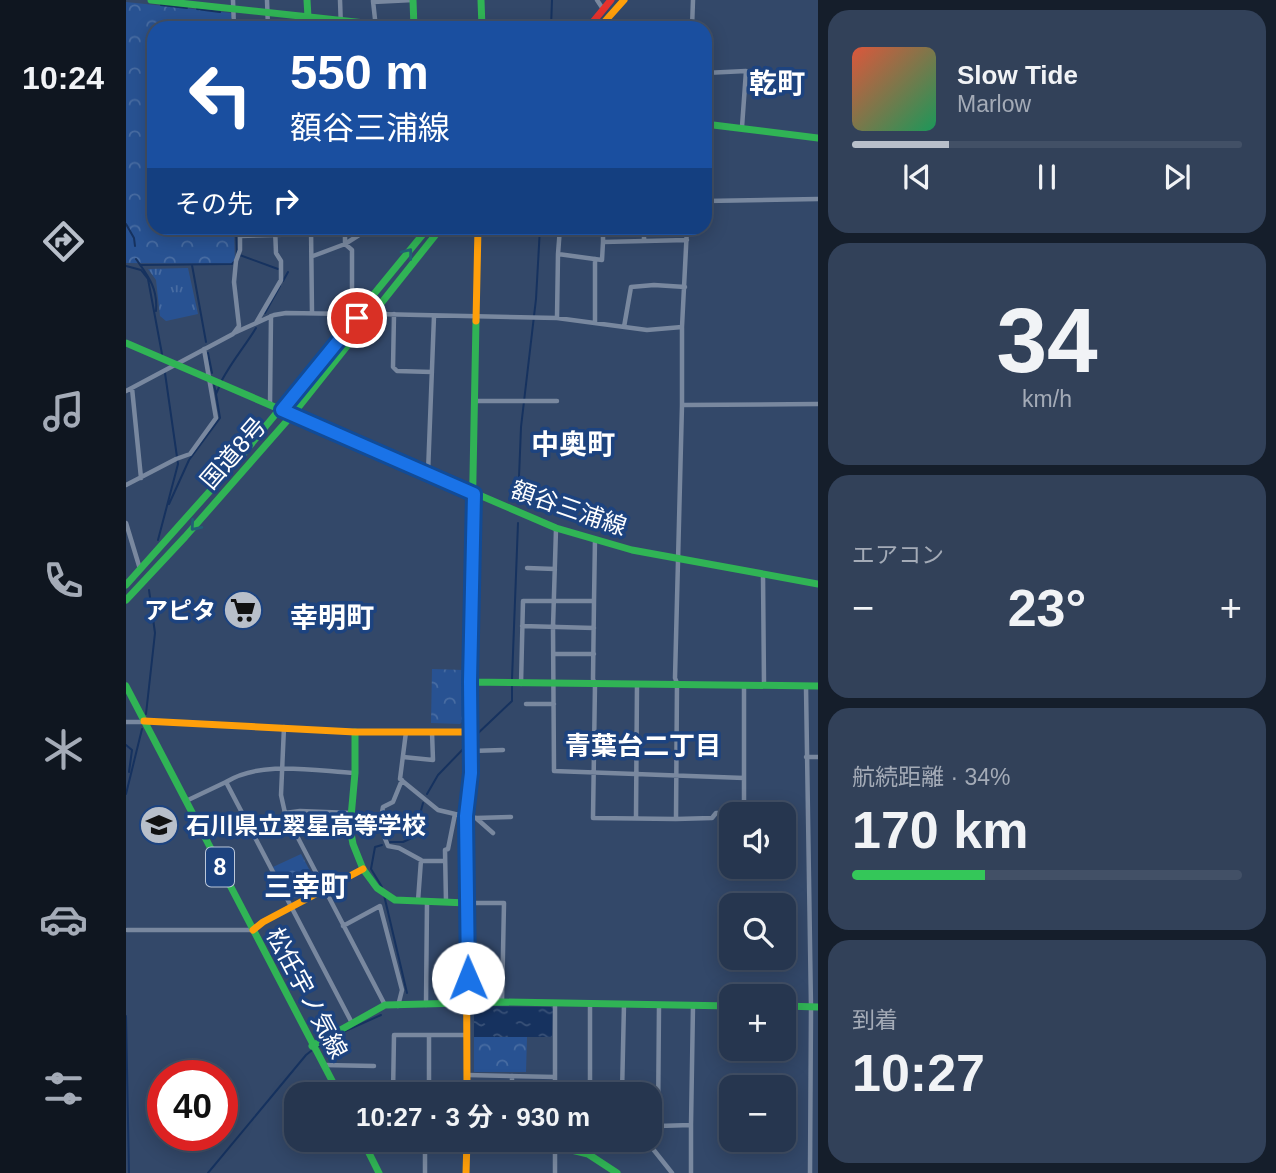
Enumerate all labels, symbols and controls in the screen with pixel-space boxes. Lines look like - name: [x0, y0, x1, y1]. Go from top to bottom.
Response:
- text: 550 m: [290, 45, 429, 99]
- icon: left: [175, 49, 266, 140]
- text: 10:24: [22, 60, 104, 96]
- text: Slow Tide: [957, 60, 1078, 90]
- district label: 乾町: [749, 68, 805, 99]
- text: Marlow: [957, 91, 1031, 117]
- text: 額谷三浦線: [290, 110, 450, 146]
- icon: previous: [898, 158, 936, 196]
- icon: pause: [1028, 158, 1066, 196]
- icon: next: [1158, 158, 1196, 196]
- icon: right: [267, 182, 305, 220]
- text: その先: [175, 189, 253, 219]
- icon: directions: [39, 217, 88, 266]
- one-way arrow: [400, 249, 412, 261]
- pin: [327, 288, 387, 348]
- text: 34: [996, 290, 1098, 391]
- icon: arrive: [338, 299, 376, 337]
- text: km/h: [1022, 386, 1072, 412]
- icon: music: [39, 387, 88, 436]
- street label: 国道8号: [195, 412, 271, 494]
- district label: 中奥町: [531, 429, 615, 460]
- street label: 額谷三浦線: [508, 476, 630, 540]
- one-way arrow: [191, 517, 203, 530]
- text: エアコン: [852, 542, 944, 568]
- icon: phone: [39, 556, 88, 605]
- text: 23°: [1008, 579, 1086, 637]
- text: −: [852, 587, 874, 629]
- text: +: [1220, 587, 1242, 629]
- supermarket icon: アピタ: [222, 589, 264, 631]
- place label: アピタ: [144, 597, 216, 624]
- district label: 幸明町: [290, 602, 374, 633]
- icon: climate: [39, 725, 88, 774]
- district label: 青葉台二丁目: [565, 731, 721, 761]
- text: 航続距離 · 34%: [852, 764, 1010, 790]
- text: 170 km: [852, 801, 1028, 859]
- map controls: [719, 802, 796, 1152]
- button: sound: [719, 802, 796, 879]
- school or university icon: 石川県立翠星高等学校: [138, 804, 180, 846]
- place label: 石川県立翠星高等学校: [186, 812, 426, 839]
- road number: 8: [206, 848, 234, 887]
- district label: 三幸町: [264, 871, 348, 902]
- button: search: [719, 893, 796, 970]
- icon: car: [39, 895, 88, 944]
- street label: 松任宇ノ気線: [261, 923, 353, 1063]
- position arrow: [431, 941, 505, 1015]
- button: +: [719, 984, 796, 1061]
- text: 到着: [852, 1007, 898, 1033]
- text: 10:27: [852, 1044, 985, 1102]
- speed limit sign: 40: [147, 1060, 238, 1151]
- icon: filters: [39, 1064, 88, 1113]
- button: −: [719, 1075, 796, 1152]
- text: 10:27 · 3 分 · 930 m: [356, 1102, 590, 1132]

